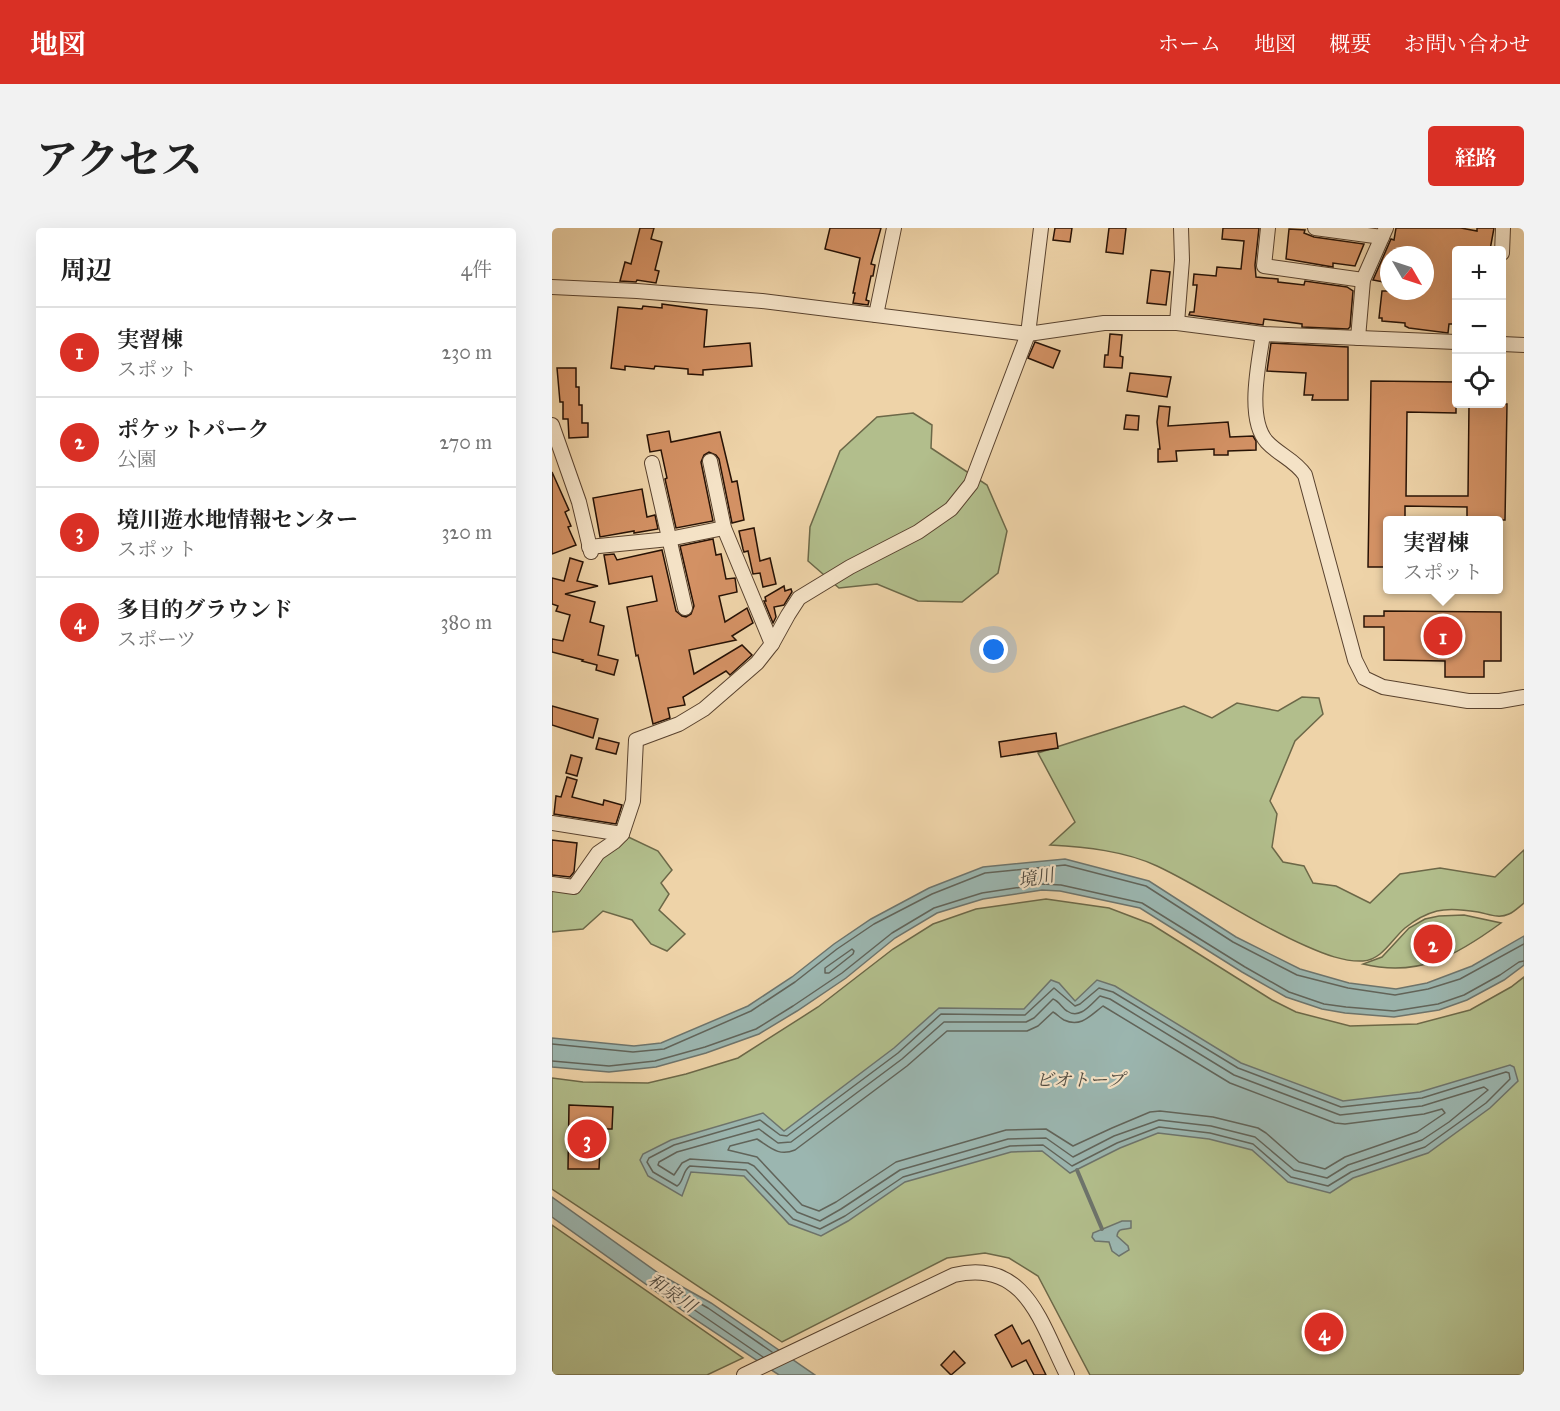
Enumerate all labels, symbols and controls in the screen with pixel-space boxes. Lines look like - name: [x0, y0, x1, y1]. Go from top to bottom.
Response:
- text: 地図: [30, 27, 86, 62]
- text: ホーム: [1158, 31, 1221, 57]
- text: 地図: [1254, 31, 1296, 57]
- text: 概要: [1329, 31, 1371, 57]
- text: お問い合わせ: [1404, 31, 1530, 57]
- button: 経路: [1428, 126, 1524, 186]
- text: アクセス: [36, 134, 203, 186]
- north arrow: [1380, 246, 1434, 300]
- map controls: [1452, 246, 1506, 408]
- button: +: [1452, 246, 1506, 300]
- text: 周辺: [60, 254, 112, 286]
- text: 4件: [461, 257, 492, 281]
- button: −: [1452, 300, 1506, 354]
- text: 実習棟: [117, 326, 183, 353]
- text: 1: [76, 340, 83, 364]
- text: 230 m: [441, 340, 492, 364]
- button: locate: [1452, 354, 1506, 408]
- text: スポット: [117, 357, 197, 381]
- text: ポケットパーク: [117, 416, 269, 443]
- text: 2: [75, 430, 84, 454]
- text: 270 m: [439, 430, 492, 454]
- text: 公園: [117, 447, 157, 471]
- text: 境川遊水地情報センター: [117, 506, 358, 533]
- popup: [1383, 516, 1503, 594]
- text: 3: [76, 520, 84, 544]
- text: 320 m: [441, 520, 492, 544]
- text: 実習棟: [1403, 529, 1469, 556]
- text: スポット: [117, 537, 197, 561]
- text: スポット: [1403, 560, 1483, 584]
- text: 多目的グラウンド: [117, 596, 293, 623]
- text: 4: [74, 610, 85, 634]
- text: 380 m: [441, 610, 492, 634]
- pin: 1: [1424, 614, 1462, 658]
- text: スポーツ: [117, 627, 196, 651]
- your location: [979, 635, 1008, 664]
- water label: 境川: [1016, 863, 1058, 892]
- pin: 2: [1414, 922, 1452, 966]
- water label: ビオトープ: [1035, 1069, 1129, 1091]
- pin: 3: [567, 1116, 606, 1162]
- water label: 和泉川: [644, 1269, 702, 1319]
- pin: 4: [1304, 1310, 1344, 1354]

